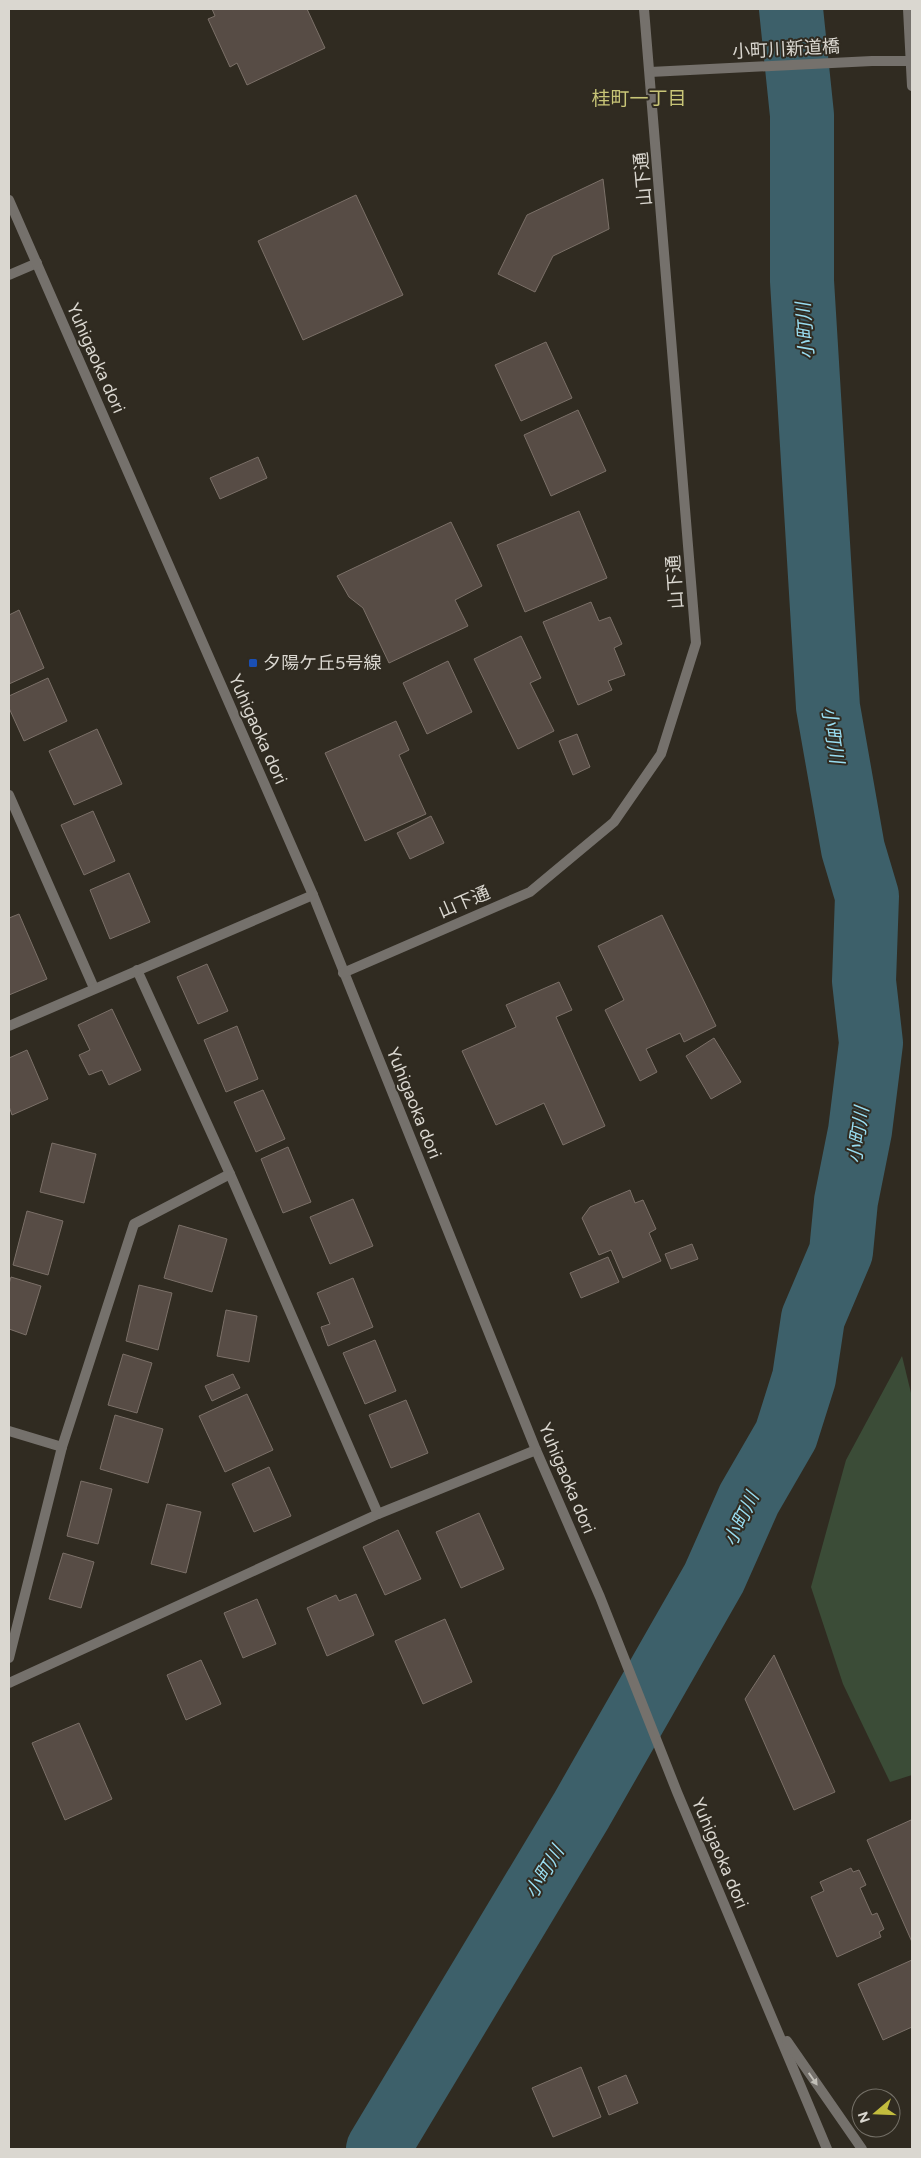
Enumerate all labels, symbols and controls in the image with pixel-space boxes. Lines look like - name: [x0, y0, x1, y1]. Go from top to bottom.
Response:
- street label: 小町川新道橋: [731, 35, 841, 63]
- district label: 桂町一丁目: [591, 87, 687, 110]
- street label: 山下通: [630, 151, 656, 207]
- street label: Yuhigaoka dori: [62, 300, 130, 416]
- water label: 小町川: [791, 300, 818, 360]
- street label: 山下通: [662, 554, 688, 610]
- place label: 夕陽ケ丘5号線: [263, 652, 381, 674]
- marker: 夕陽ケ丘5号線: [247, 657, 259, 669]
- street label: Yuhigaoka dori: [224, 671, 292, 787]
- water label: 小町川: [817, 705, 849, 767]
- street label: 山下通: [435, 881, 493, 923]
- street label: Yuhigaoka dori: [382, 1044, 446, 1162]
- water label: 小町川: [843, 1103, 874, 1165]
- street label: Yuhigaoka dori: [534, 1419, 600, 1537]
- water label: 小町川: [719, 1487, 764, 1550]
- street label: Yuhigaoka dori: [687, 1794, 753, 1912]
- water label: 小町川: [519, 1840, 570, 1902]
- one-way arrow: [808, 2072, 818, 2085]
- north arrow: [851, 2088, 901, 2138]
- text: N: [854, 2109, 874, 2125]

